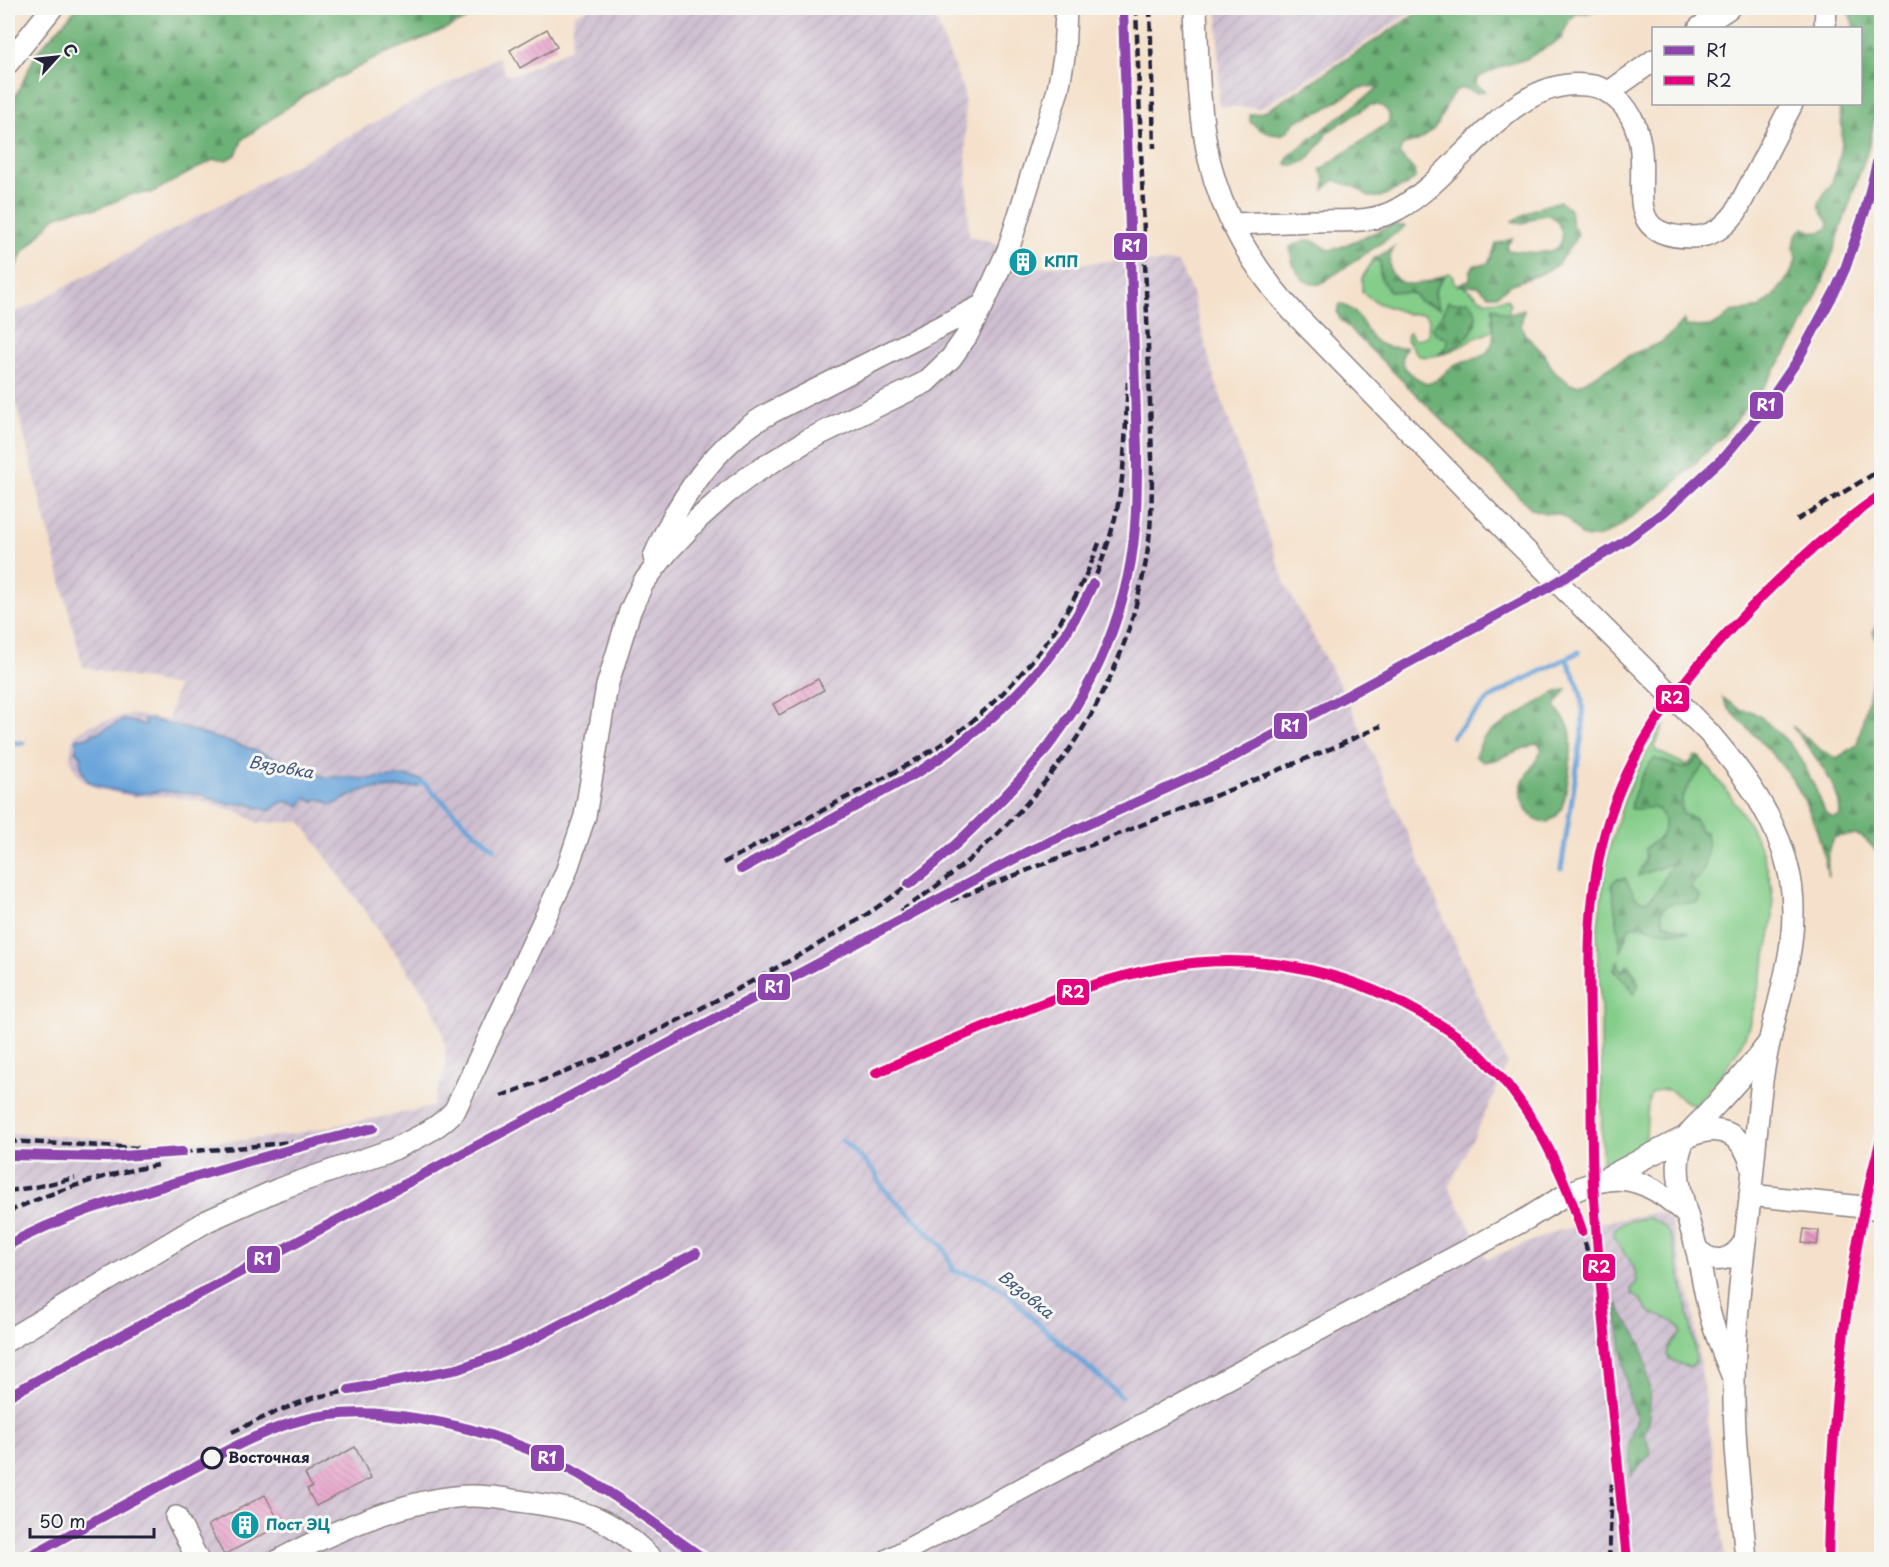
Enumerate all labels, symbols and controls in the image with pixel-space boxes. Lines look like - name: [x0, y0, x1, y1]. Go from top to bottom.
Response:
- north arrow: [27, 27, 87, 87]
- legend: [1652, 27, 1862, 105]
- text: R1: [1706, 36, 1727, 63]
- text: С: [58, 39, 85, 61]
- text: R2: [1706, 66, 1732, 93]
- line badge: R1: [1113, 232, 1148, 261]
- text: R1: [1122, 233, 1141, 257]
- building icon: КПП: [1007, 246, 1039, 278]
- place label: КПП: [1044, 249, 1079, 272]
- line badge: R1: [1749, 391, 1784, 420]
- text: R1: [1757, 392, 1776, 416]
- line badge: R2: [1655, 684, 1690, 713]
- text: R2: [1661, 685, 1683, 709]
- line badge: R1: [1273, 712, 1308, 740]
- text: R1: [1281, 713, 1300, 737]
- water label: Вязовка: [247, 749, 316, 784]
- line badge: R1: [757, 973, 791, 1001]
- text: R1: [765, 974, 784, 998]
- line badge: R2: [1056, 978, 1090, 1006]
- text: R2: [1062, 979, 1084, 1003]
- line badge: R1: [246, 1245, 281, 1274]
- text: R1: [254, 1246, 273, 1270]
- line badge: R2: [1582, 1253, 1616, 1282]
- text: R2: [1588, 1254, 1610, 1278]
- water label: Вязовка: [994, 1263, 1060, 1324]
- line badge: R1: [530, 1444, 565, 1472]
- place label: Восточная: [228, 1445, 310, 1468]
- text: R1: [538, 1445, 557, 1469]
- marker: Восточная: [201, 1447, 223, 1469]
- scale bar: [30, 1501, 154, 1539]
- text: 50 m: [39, 1507, 86, 1534]
- building icon: Пост ЭЦ: [229, 1509, 261, 1541]
- place label: Пост ЭЦ: [266, 1512, 330, 1535]

